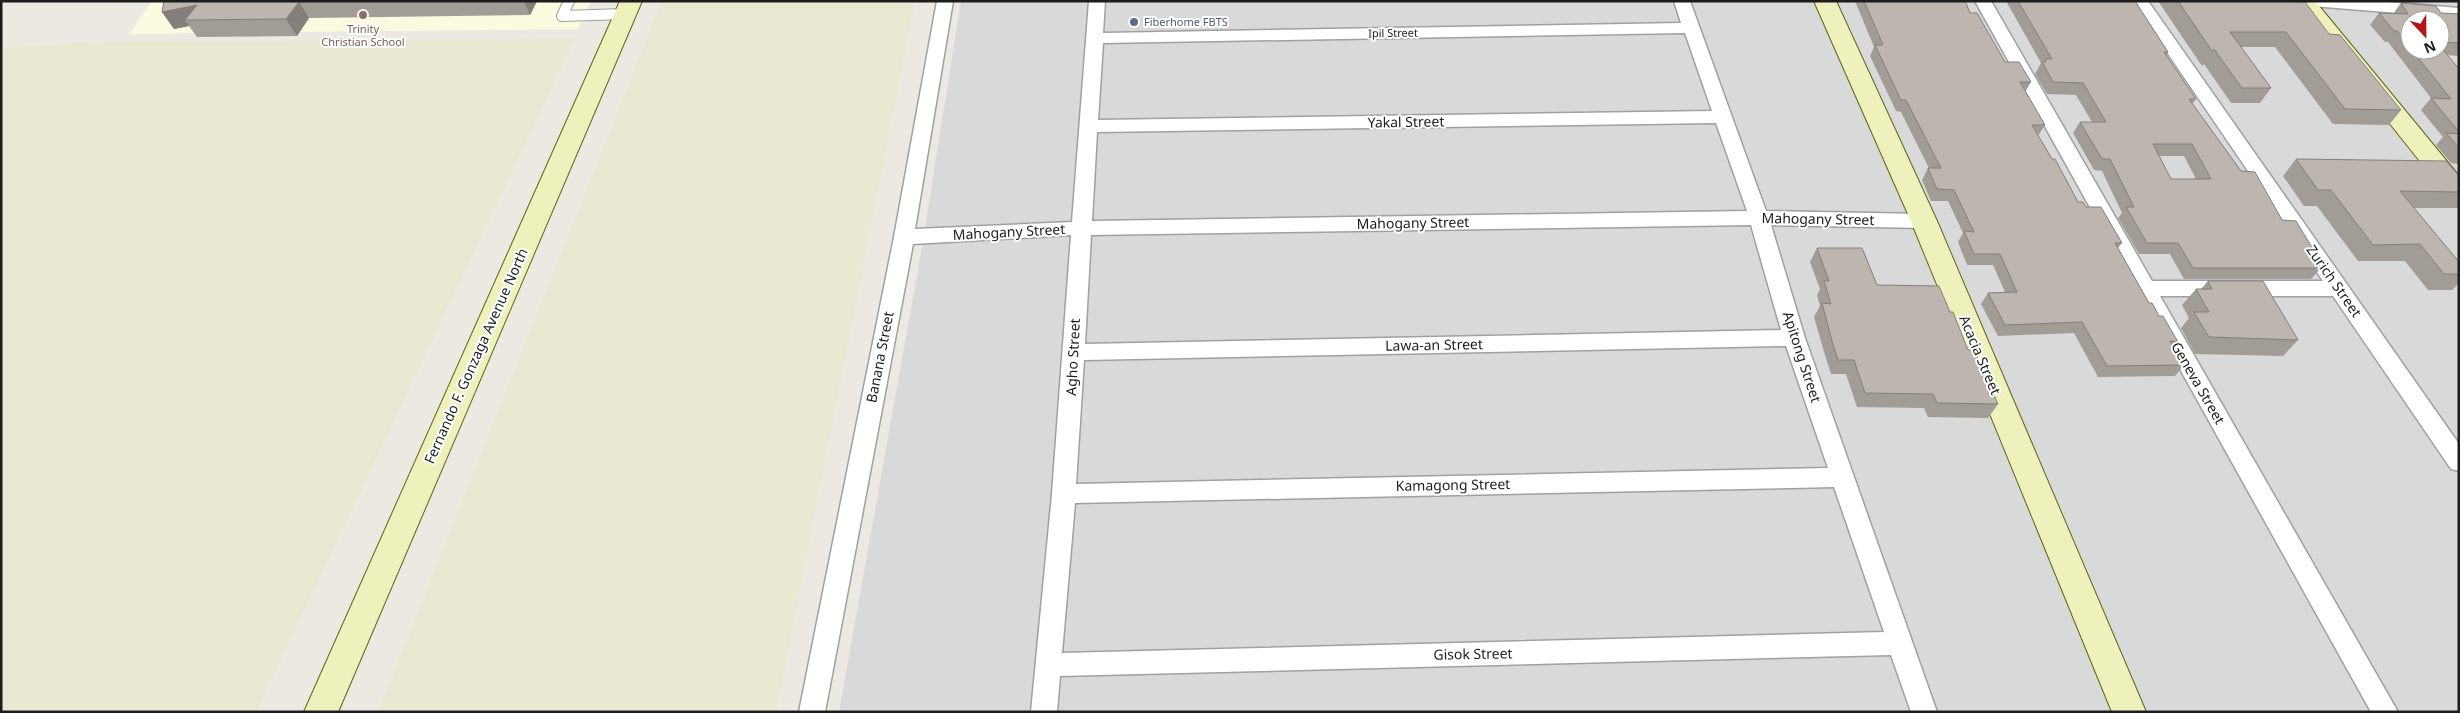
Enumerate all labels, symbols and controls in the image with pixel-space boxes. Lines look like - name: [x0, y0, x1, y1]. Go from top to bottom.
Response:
- marker: Trinity Christian School: [357, 9, 369, 21]
- north arrow: [2400, 10, 2450, 60]
- place label: Fiberhome FBTS: [1144, 14, 1228, 29]
- marker: Fiberhome FBTS: [1128, 16, 1140, 28]
- place label: Trinity Christian School: [321, 21, 405, 49]
- street label: Ipil Street: [1368, 25, 1418, 40]
- text: N: [2421, 37, 2439, 58]
- street label: Yakal Street: [1367, 111, 1445, 132]
- street label: Mahogany Street: [1762, 208, 1875, 229]
- street label: Mahogany Street: [1356, 212, 1469, 233]
- street label: Mahogany Street: [952, 219, 1066, 244]
- street label: Zurich Street: [2302, 241, 2366, 321]
- street label: Fernando F. Gonzaga Avenue North: [419, 245, 532, 466]
- street label: Apitong Street: [1779, 309, 1826, 405]
- street label: Banana Street: [861, 310, 898, 404]
- street label: Acacia Street: [1955, 312, 2006, 397]
- street label: Agho Street: [1061, 318, 1084, 396]
- street label: Lawa-an Street: [1385, 334, 1483, 355]
- street label: Geneva Street: [2167, 338, 2230, 427]
- street label: Kamagong Street: [1396, 474, 1510, 495]
- street label: Gisok Street: [1433, 643, 1513, 664]

